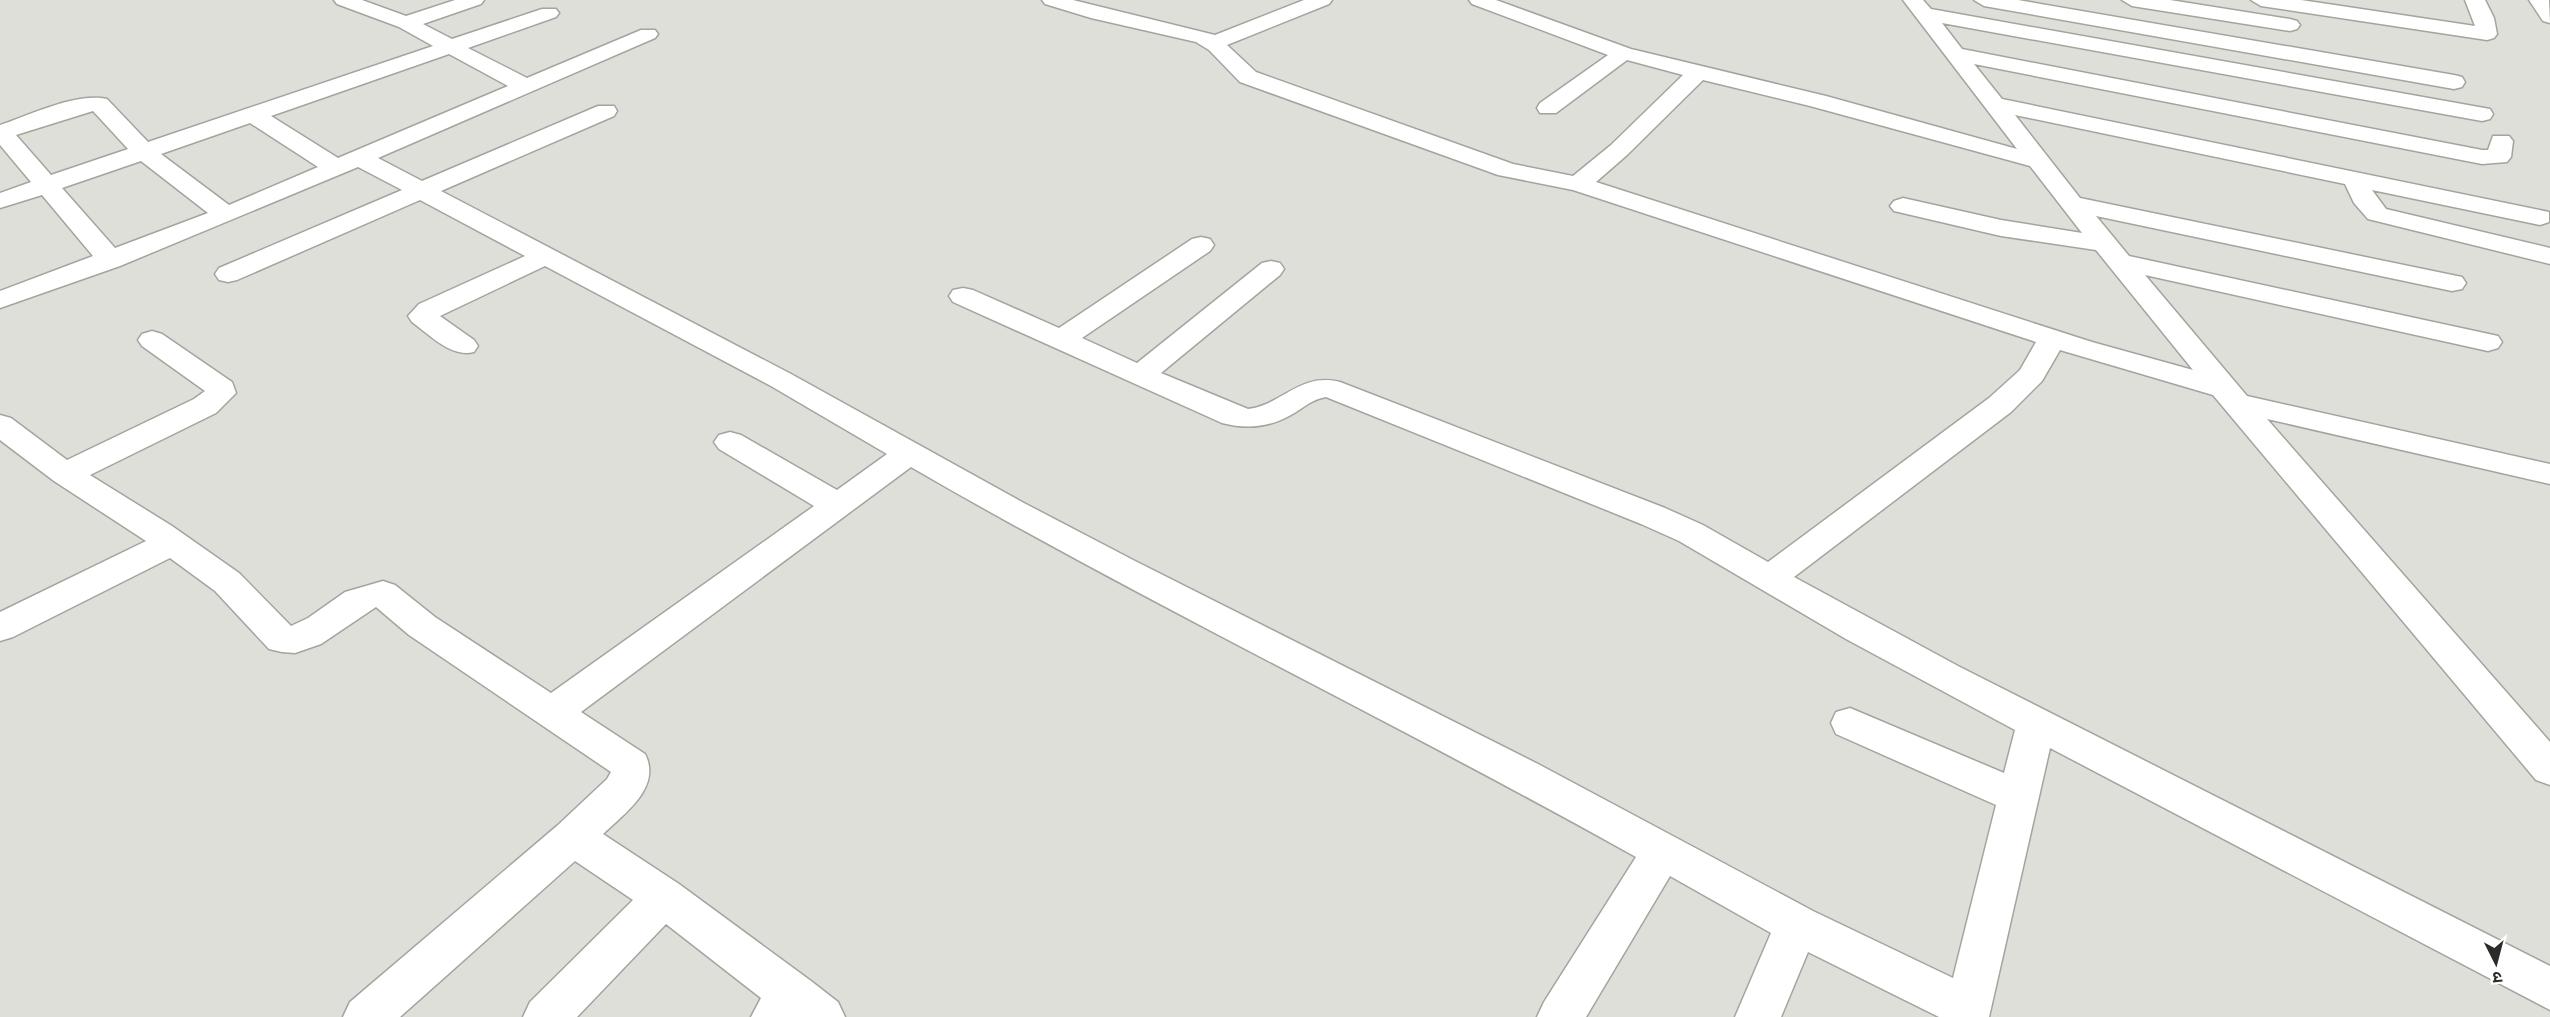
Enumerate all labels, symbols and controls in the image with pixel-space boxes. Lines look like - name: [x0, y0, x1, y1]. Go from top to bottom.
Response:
- north arrow: [2466, 933, 2526, 993]
- text: उ: [2491, 967, 2503, 987]

